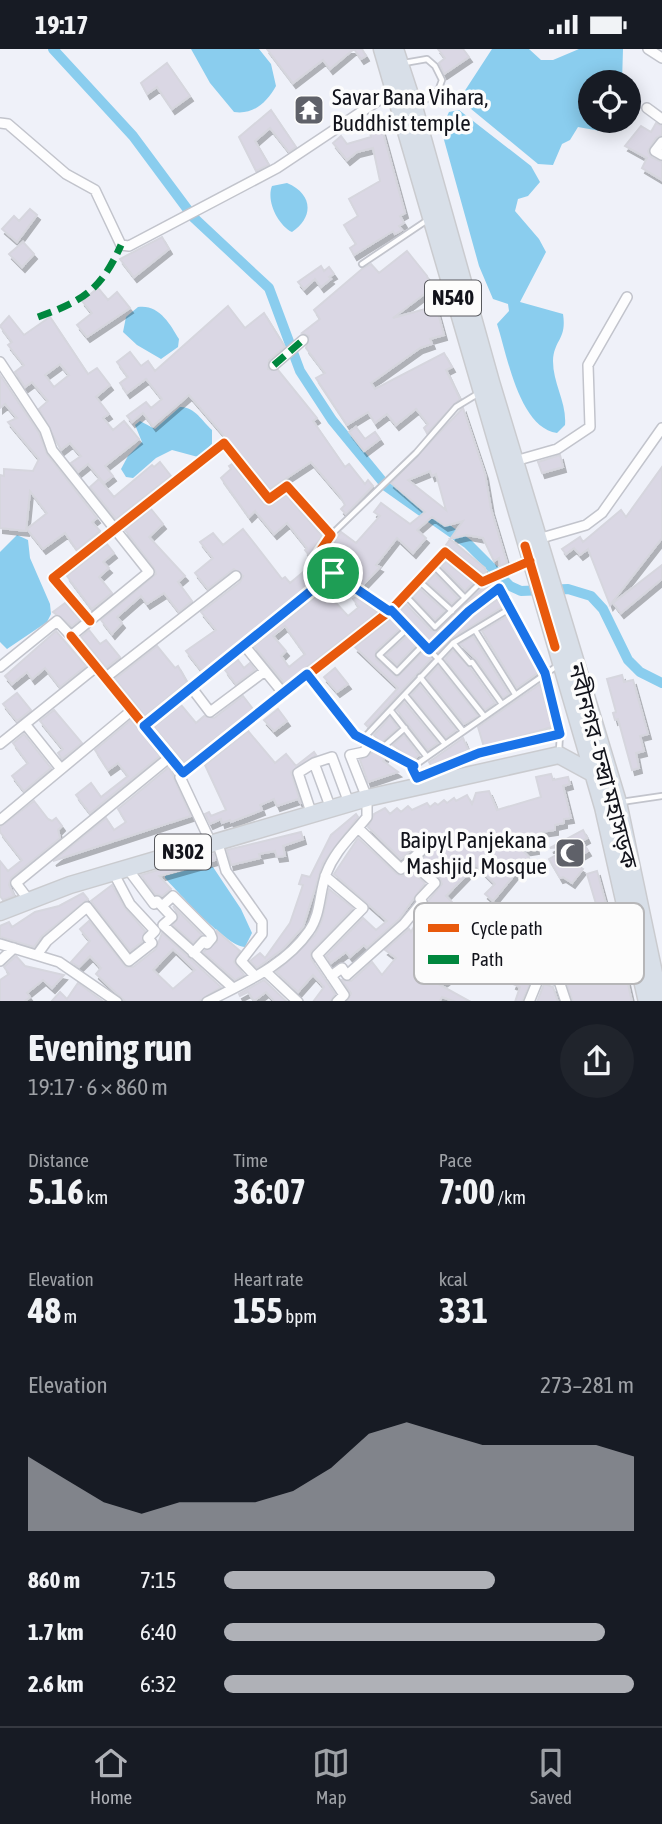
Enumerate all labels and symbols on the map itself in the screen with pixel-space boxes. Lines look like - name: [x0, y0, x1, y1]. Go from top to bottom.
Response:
- place label: Savar Bana Vihara, Buddhist temple: [332, 84, 488, 136]
- temple icon: Savar Bana Vihara, Buddhist temple: [292, 93, 326, 127]
- road number: N540: [425, 281, 481, 315]
- pin: [303, 543, 363, 603]
- street label: নবীনগর - চন্দ্রা মহাসড়ক: [563, 660, 643, 872]
- place label: Baipyl Panjekana Mashjid, Mosque: [400, 827, 547, 879]
- road number: N302: [155, 835, 211, 869]
- mosque icon: Baipyl Panjekana Mashjid, Mosque: [553, 836, 587, 870]
- legend: [414, 903, 644, 984]
- text: Cycle path: [471, 917, 543, 939]
- text: Path: [471, 948, 503, 970]

